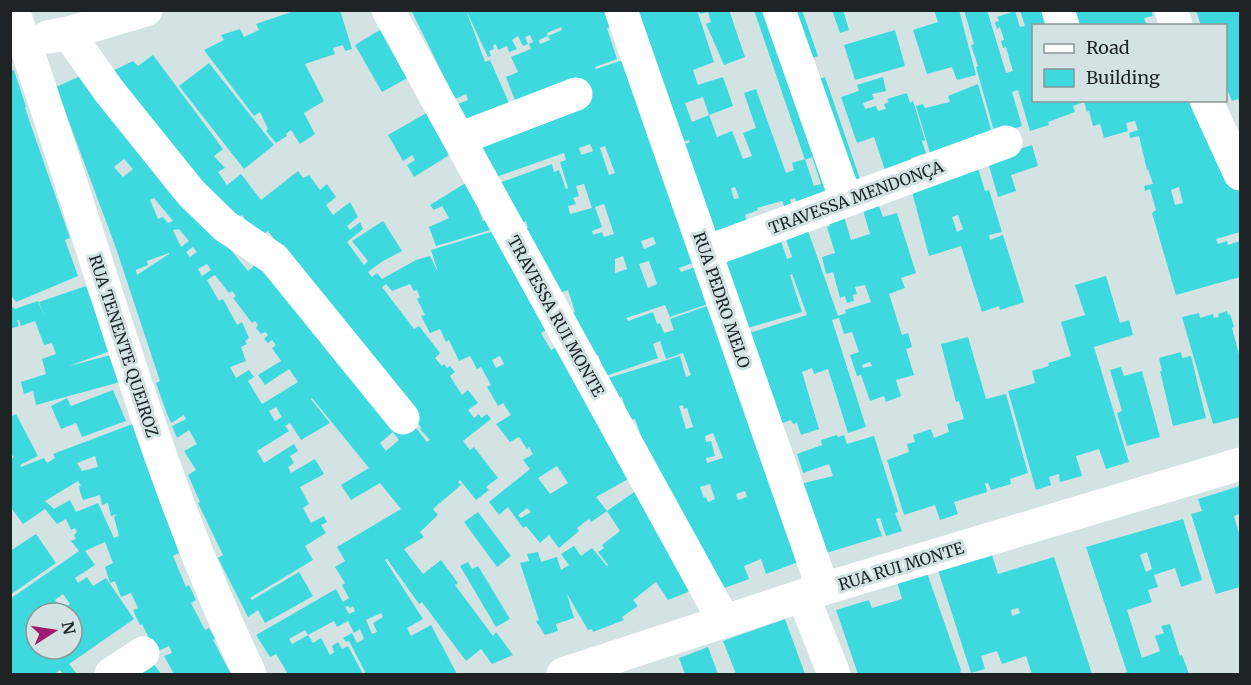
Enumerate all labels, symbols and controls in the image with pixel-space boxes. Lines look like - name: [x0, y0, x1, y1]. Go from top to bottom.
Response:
- legend: [1032, 24, 1227, 102]
- text: Road: [1086, 36, 1130, 59]
- text: Building: [1086, 66, 1160, 89]
- street label: TRAVESSA MENDONÇA: [766, 156, 947, 238]
- street label: RUA PEDRO MELO: [689, 229, 755, 371]
- street label: TRAVESSA RUI MONTE: [503, 232, 609, 401]
- street label: RUA TENENTE QUEIROZ: [85, 252, 163, 440]
- street label: RUA RUI MONTE: [836, 537, 967, 595]
- north arrow: [24, 601, 84, 661]
- text: N: [58, 620, 80, 636]

